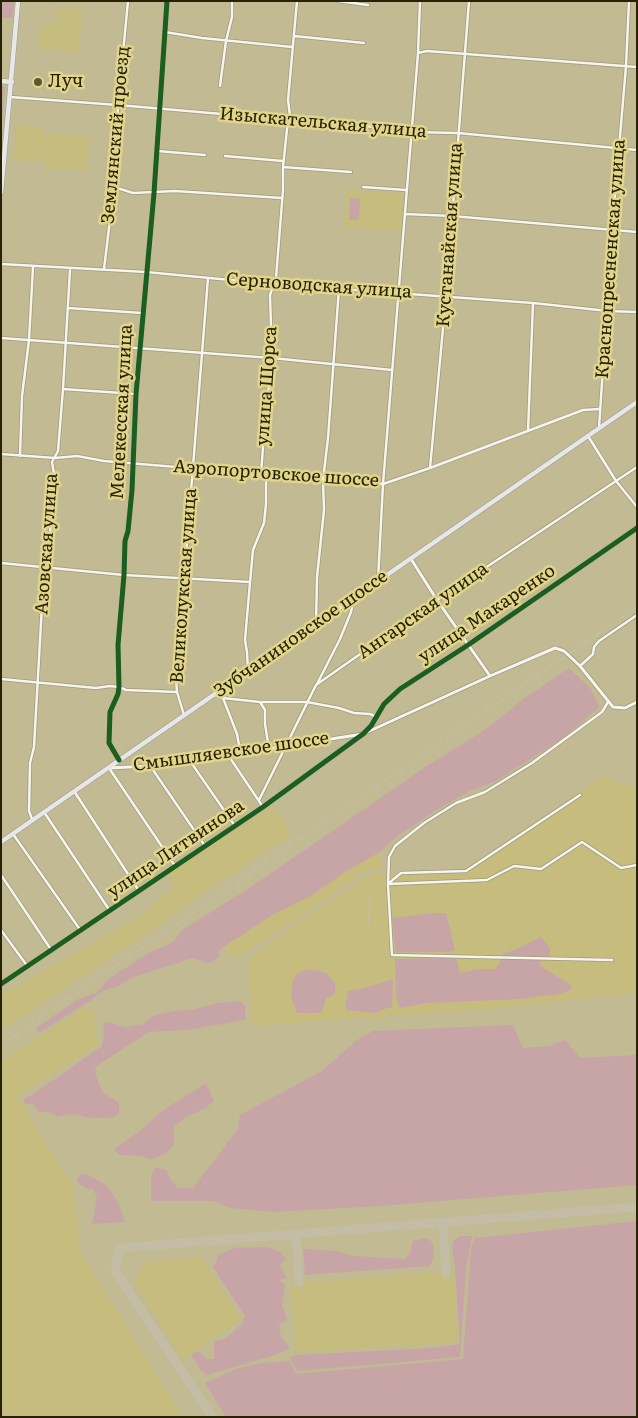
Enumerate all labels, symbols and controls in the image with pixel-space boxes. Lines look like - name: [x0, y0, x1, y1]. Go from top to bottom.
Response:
- street label: Землянский проезд: [97, 45, 135, 225]
- place label: Луч: [48, 71, 83, 93]
- marker: Луч: [32, 76, 44, 88]
- street label: Изыскательская улица: [218, 103, 428, 143]
- street label: Краснопресненская улица: [592, 138, 630, 380]
- street label: Кустанайская улица: [433, 142, 467, 328]
- street label: Серноводская улица: [225, 269, 413, 303]
- street label: Мелекесская улица: [107, 324, 137, 500]
- street label: улица Щорса: [252, 325, 282, 447]
- street label: Аэропортовское шоссе: [172, 456, 380, 492]
- street label: Азовская улица: [31, 472, 63, 616]
- street label: Великолукская улица: [166, 488, 202, 684]
- street label: Ангарская улица: [354, 558, 492, 664]
- street label: улица Макаренко: [414, 560, 560, 668]
- street label: Зубчаниновское шоссе: [210, 566, 392, 702]
- street label: Смышляевское шоссе: [132, 728, 330, 776]
- street label: улица Литвинова: [104, 795, 248, 903]

